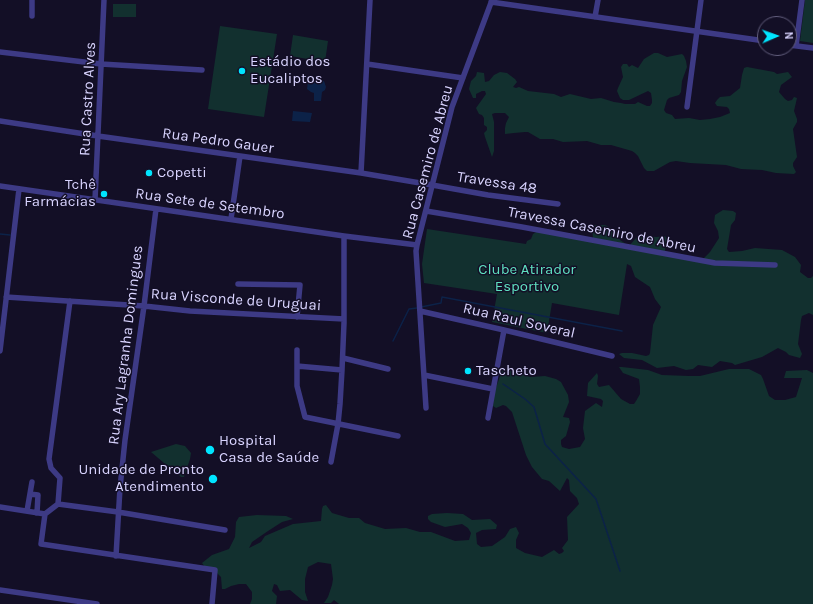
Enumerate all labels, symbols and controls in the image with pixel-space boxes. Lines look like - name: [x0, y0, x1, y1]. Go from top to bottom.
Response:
- north arrow: [757, 16, 797, 56]
- text: N: [782, 31, 795, 40]
- street label: Rua Castro Alves: [76, 42, 100, 156]
- place label: Estádio dos Eucaliptos: [250, 53, 330, 88]
- marker: Estádio dos Eucaliptos: [237, 66, 247, 76]
- street label: Rua Casemiro de Abreu: [399, 83, 457, 241]
- street label: Rua Pedro Gauer: [161, 124, 275, 158]
- place label: Copetti: [157, 164, 207, 182]
- marker: Copetti: [144, 168, 154, 178]
- street label: Travessa 48: [456, 168, 538, 198]
- place label: Tchê Farmácias: [24, 176, 96, 211]
- street label: Rua Sete de Setembro: [134, 185, 286, 223]
- marker: Tchê Farmácias: [99, 189, 109, 199]
- street label: Travessa Casemiro de Abreu: [506, 203, 698, 257]
- street label: Rua Ary Lagranha Domingues: [105, 244, 147, 446]
- park label: Clube Atirador Esportivo: [478, 261, 576, 296]
- street label: Rua Visconde de Uruguai: [150, 285, 322, 315]
- street label: Rua Raul Soveral: [461, 299, 577, 343]
- place label: Tascheto: [476, 362, 537, 380]
- marker: Tascheto: [463, 366, 473, 376]
- place label: Hospital Casa de Saúde: [219, 432, 319, 467]
- marker: Hospital Casa de Saúde: [204, 444, 216, 456]
- place label: Unidade de Pronto Atendimento: [78, 461, 204, 496]
- marker: Unidade de Pronto Atendimento: [207, 473, 219, 485]

